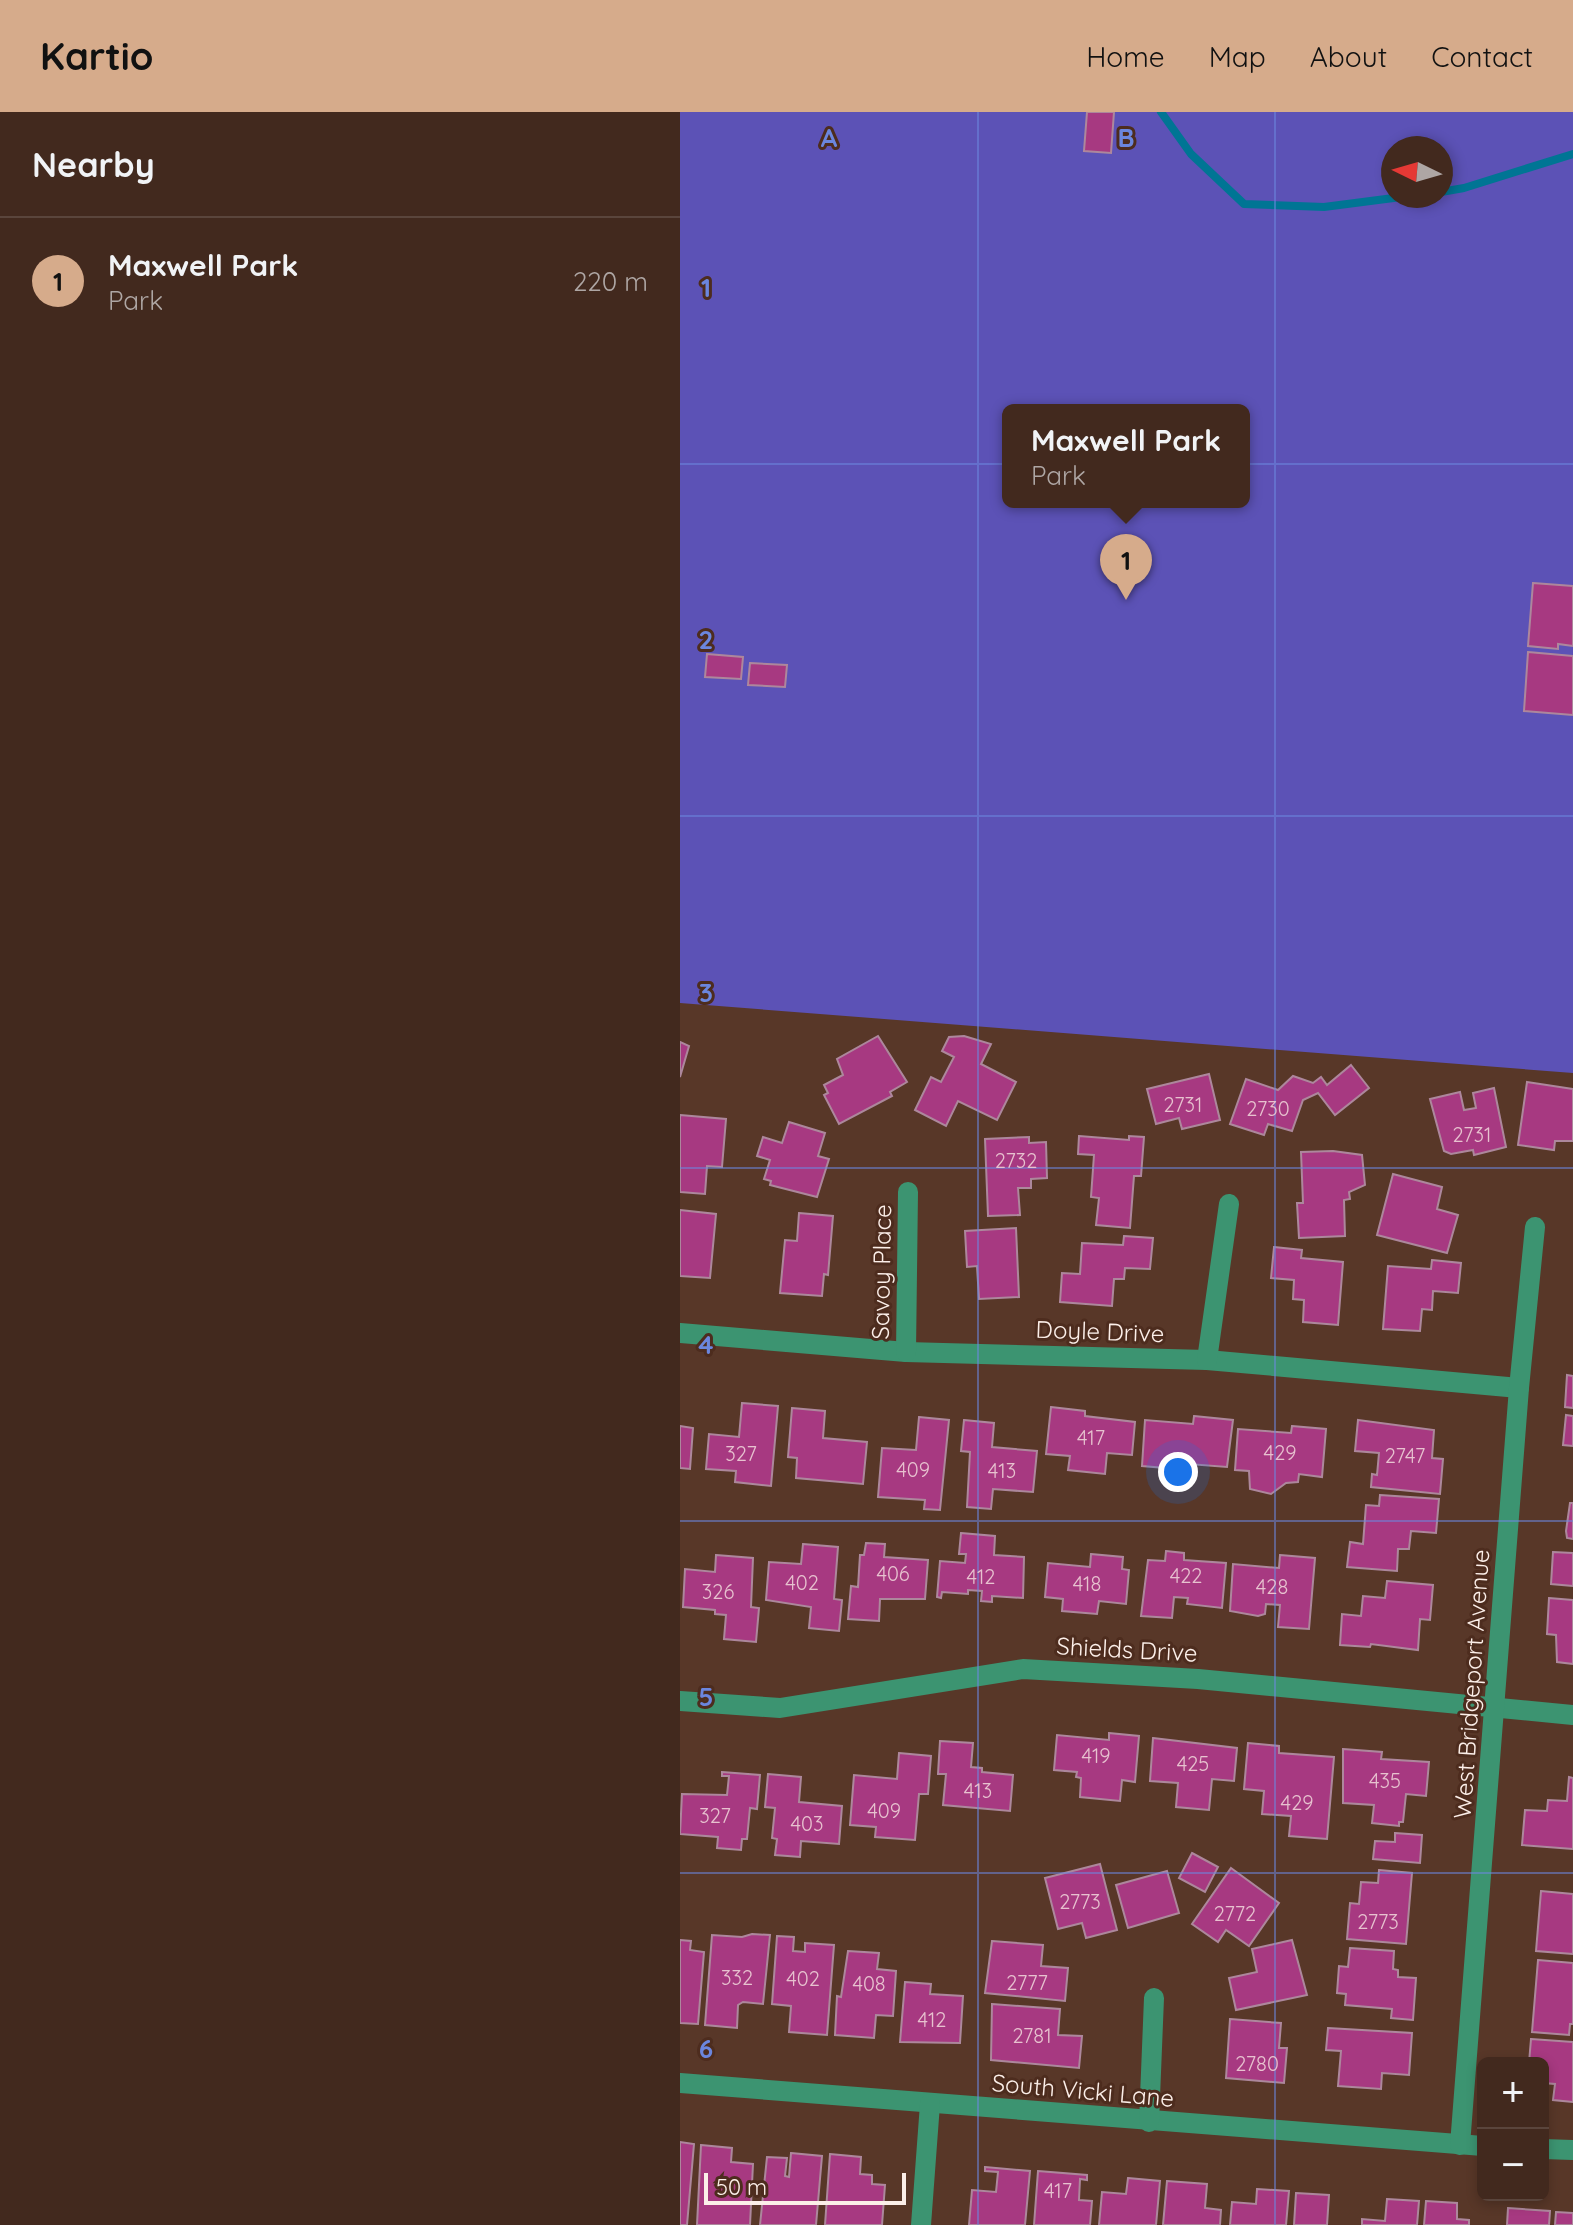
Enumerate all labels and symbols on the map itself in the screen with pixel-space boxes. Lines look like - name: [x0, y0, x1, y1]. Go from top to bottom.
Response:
- text: A: [821, 121, 838, 154]
- text: B: [1117, 121, 1135, 154]
- north arrow: [1381, 136, 1453, 208]
- text: 1: [701, 271, 711, 304]
- pin: 1: [1100, 534, 1152, 600]
- text: 2: [699, 623, 713, 656]
- text: 3: [699, 976, 713, 1009]
- house number: 2731: [1164, 1092, 1202, 1117]
- house number: 2730: [1246, 1096, 1290, 1121]
- house number: 2731: [1453, 1122, 1491, 1147]
- house number: 2732: [995, 1148, 1037, 1173]
- street label: Savoy Place: [865, 1204, 897, 1340]
- street label: Doyle Drive: [1035, 1314, 1165, 1348]
- text: 4: [698, 1328, 714, 1361]
- house number: 417: [1077, 1425, 1105, 1450]
- house number: 429: [1264, 1440, 1296, 1465]
- house number: 327: [725, 1441, 757, 1466]
- house number: 2747: [1385, 1443, 1425, 1468]
- your location: [1158, 1452, 1198, 1492]
- house number: 409: [896, 1457, 930, 1482]
- house number: 413: [988, 1458, 1016, 1483]
- street label: West Bridgeport Avenue: [1447, 1548, 1495, 1820]
- house number: 406: [876, 1561, 910, 1586]
- house number: 422: [1170, 1563, 1202, 1588]
- house number: 412: [967, 1564, 995, 1589]
- house number: 402: [785, 1570, 819, 1595]
- house number: 418: [1073, 1571, 1101, 1596]
- house number: 428: [1256, 1574, 1288, 1599]
- house number: 326: [702, 1579, 734, 1604]
- street label: Shields Drive: [1056, 1630, 1198, 1668]
- text: 5: [699, 1680, 713, 1713]
- house number: 419: [1082, 1743, 1110, 1768]
- house number: 425: [1177, 1751, 1209, 1776]
- house number: 435: [1369, 1768, 1401, 1793]
- house number: 413: [964, 1778, 992, 1803]
- house number: 429: [1281, 1790, 1313, 1815]
- house number: 409: [867, 1798, 901, 1823]
- house number: 327: [699, 1803, 731, 1828]
- house number: 403: [791, 1811, 823, 1836]
- house number: 2773: [1059, 1889, 1101, 1914]
- house number: 2772: [1214, 1901, 1256, 1926]
- house number: 2773: [1357, 1909, 1399, 1934]
- house number: 332: [721, 1965, 753, 1990]
- house number: 402: [786, 1966, 820, 1991]
- house number: 2777: [1006, 1970, 1048, 1995]
- house number: 408: [852, 1971, 886, 1996]
- house number: 412: [918, 2007, 946, 2032]
- house number: 2781: [1012, 2023, 1052, 2048]
- text: 6: [699, 2032, 713, 2065]
- house number: 2780: [1235, 2051, 1279, 2076]
- street label: South Vicki Lane: [991, 2067, 1175, 2113]
- scale bar: [704, 2169, 906, 2205]
- house number: 417: [1044, 2178, 1072, 2203]

